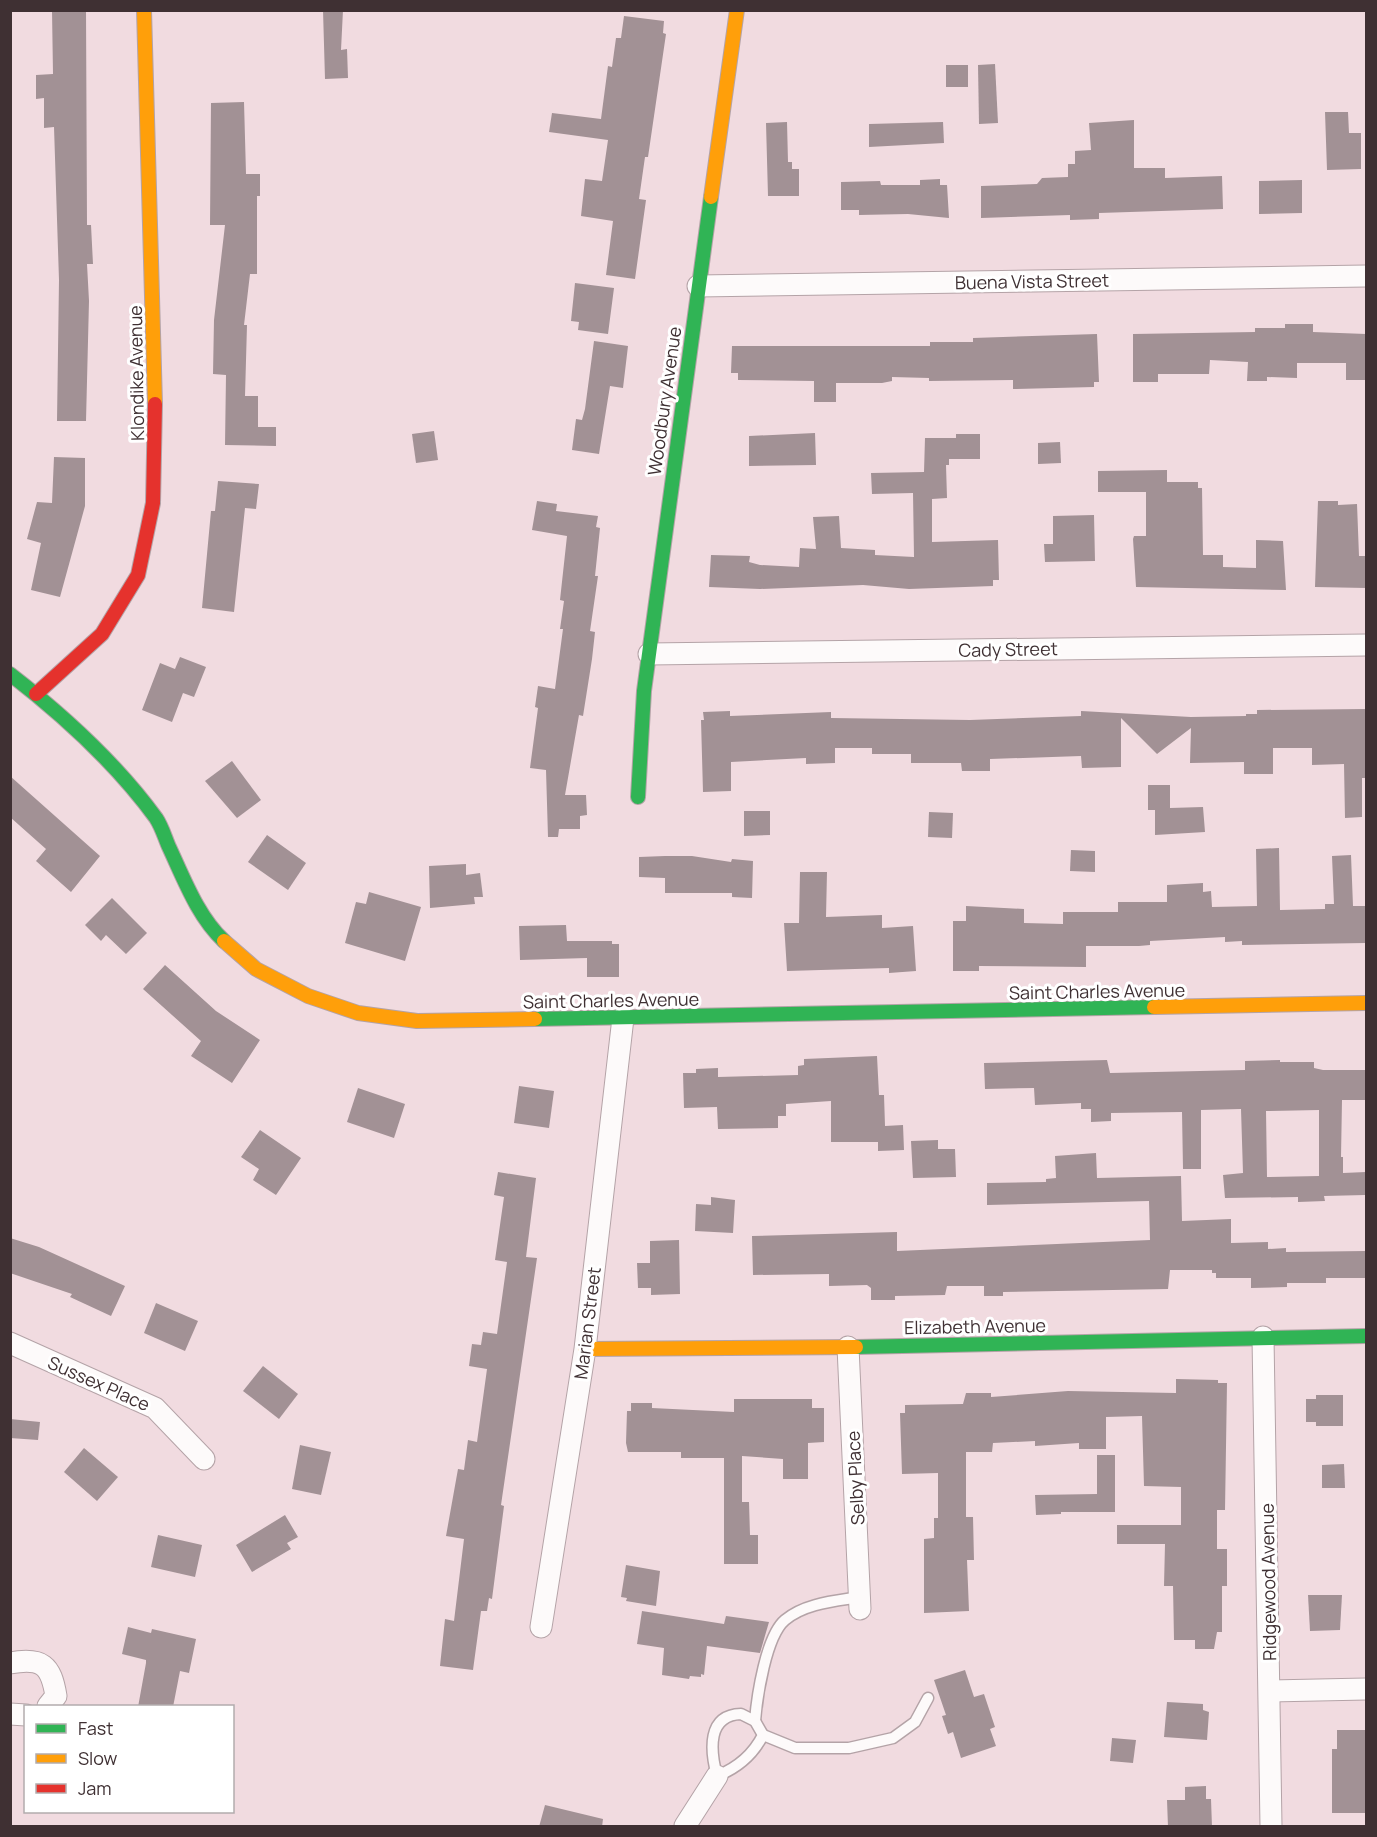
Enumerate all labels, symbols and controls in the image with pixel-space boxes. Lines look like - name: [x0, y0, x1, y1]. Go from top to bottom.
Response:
- street label: Buena Vista Street: [955, 268, 1109, 294]
- street label: Klondike Avenue: [123, 305, 149, 441]
- street label: Woodbury Avenue: [642, 325, 686, 477]
- street label: Cady Street: [958, 636, 1058, 662]
- street label: Saint Charles Avenue: [1009, 977, 1185, 1005]
- street label: Saint Charles Avenue: [523, 986, 699, 1014]
- street label: Marian Street: [568, 1265, 606, 1381]
- street label: Elizabeth Avenue: [904, 1313, 1046, 1339]
- street label: Sussex Place: [44, 1350, 154, 1416]
- street label: Selby Place: [841, 1430, 869, 1526]
- street label: Ridgewood Avenue: [1255, 1503, 1281, 1661]
- legend: [24, 1705, 234, 1813]
- text: Fast: [78, 1716, 113, 1740]
- text: Slow: [78, 1746, 118, 1770]
- text: Jam: [78, 1776, 112, 1800]

